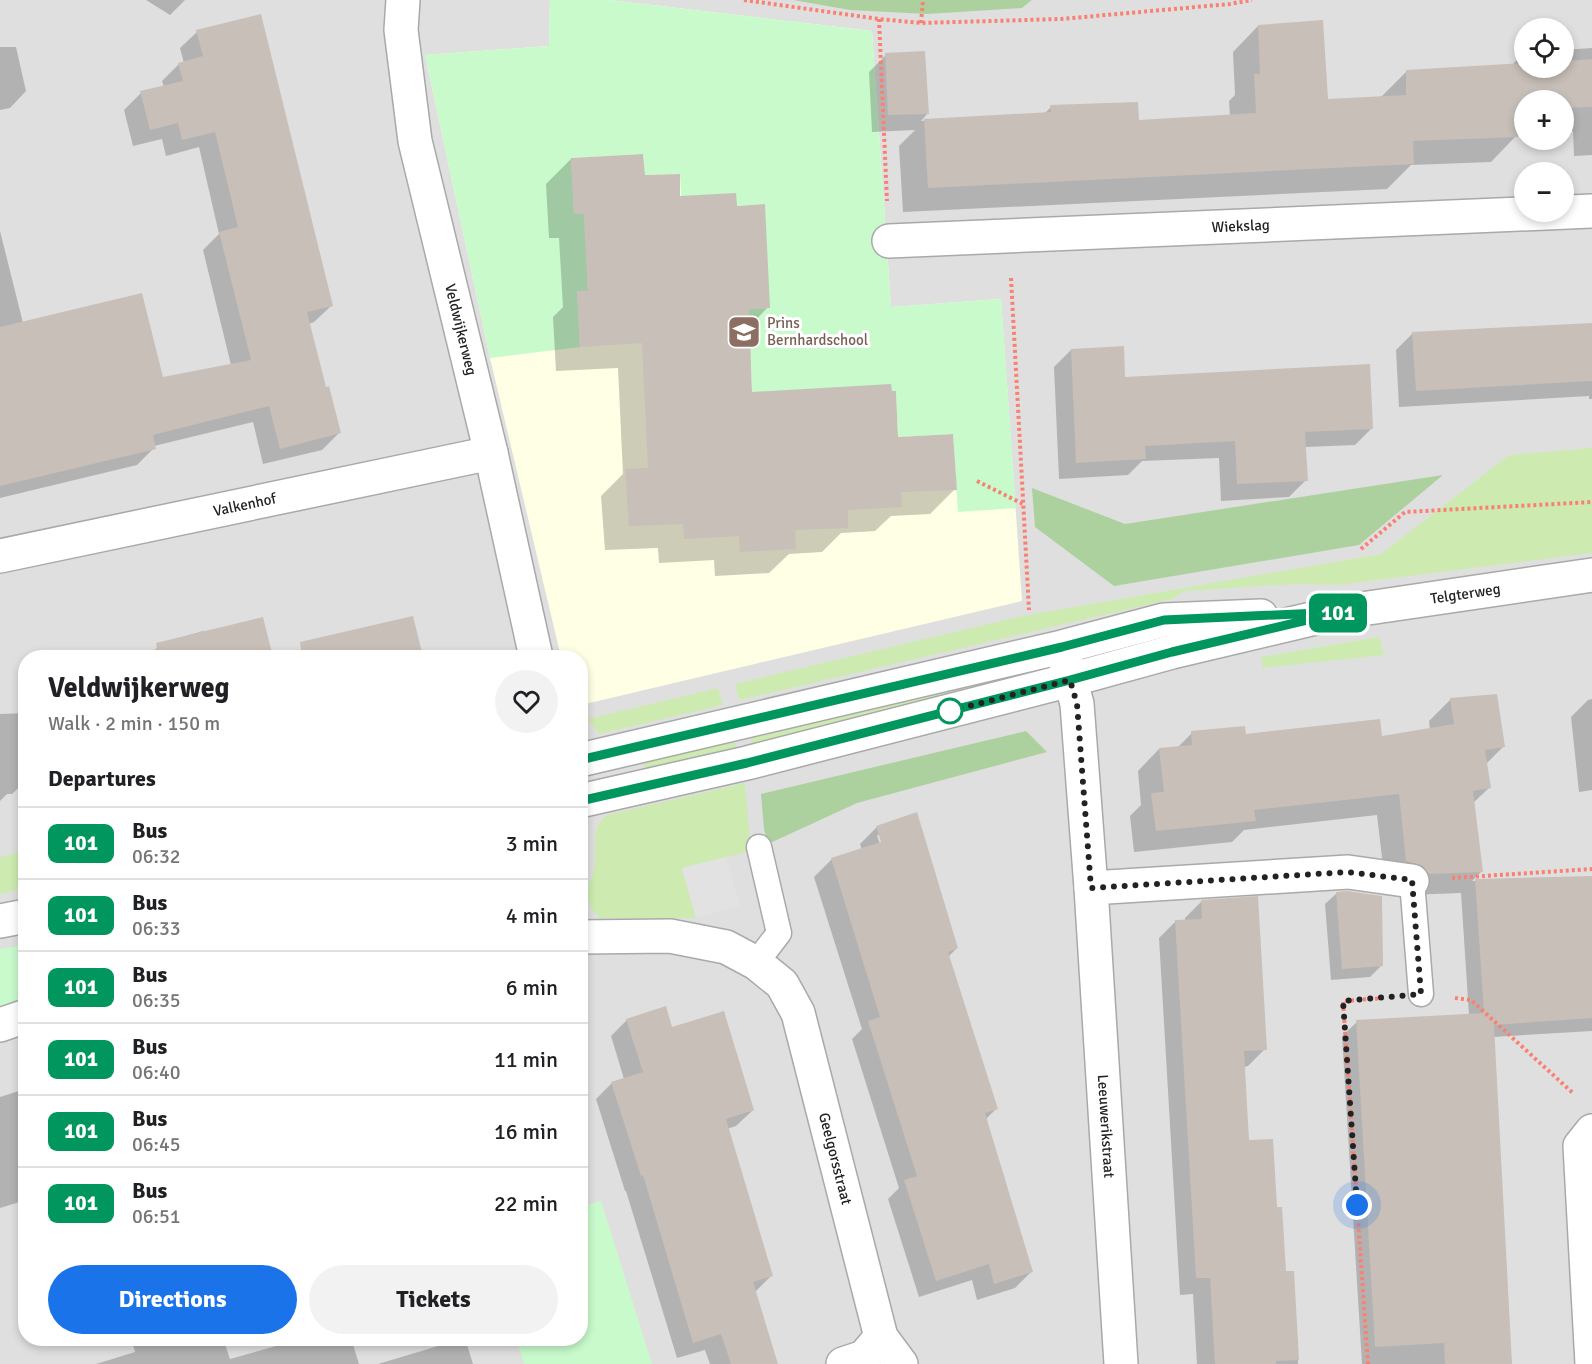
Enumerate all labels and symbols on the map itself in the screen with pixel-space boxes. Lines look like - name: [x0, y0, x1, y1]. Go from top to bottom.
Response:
- street label: Wiekslag: [1211, 216, 1270, 236]
- street label: Veldwijkerweg: [441, 282, 481, 377]
- school or university icon: Prins Bernhardschool: [726, 314, 762, 350]
- place label: Prins Bernhardschool: [767, 314, 868, 349]
- street label: Valkenhof: [212, 489, 279, 520]
- street label: Telgterweg: [1429, 580, 1502, 608]
- line badge: 101: [1304, 594, 1372, 632]
- unlabelled marker: [937, 698, 963, 724]
- street label: Leeuwerikstraat: [1094, 1074, 1118, 1179]
- street label: Geelgorsstraat: [815, 1111, 856, 1207]
- your location: [1342, 1190, 1372, 1220]

